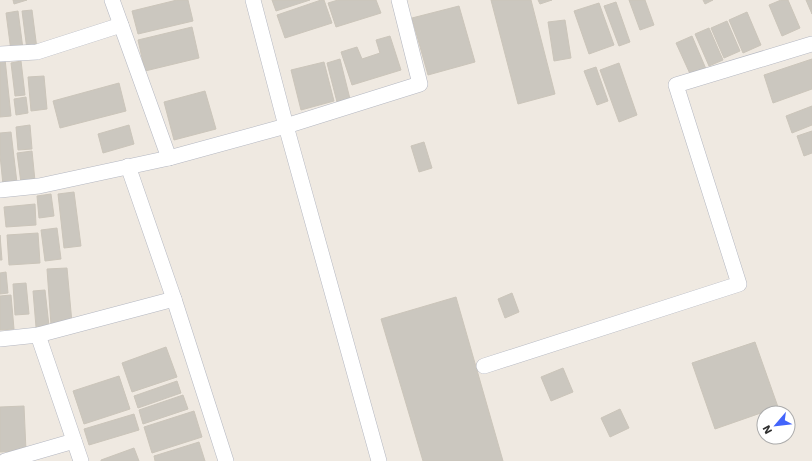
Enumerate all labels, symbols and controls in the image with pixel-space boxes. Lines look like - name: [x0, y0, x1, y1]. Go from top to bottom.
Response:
- north arrow: [756, 405, 796, 445]
- text: N: [760, 423, 775, 436]

